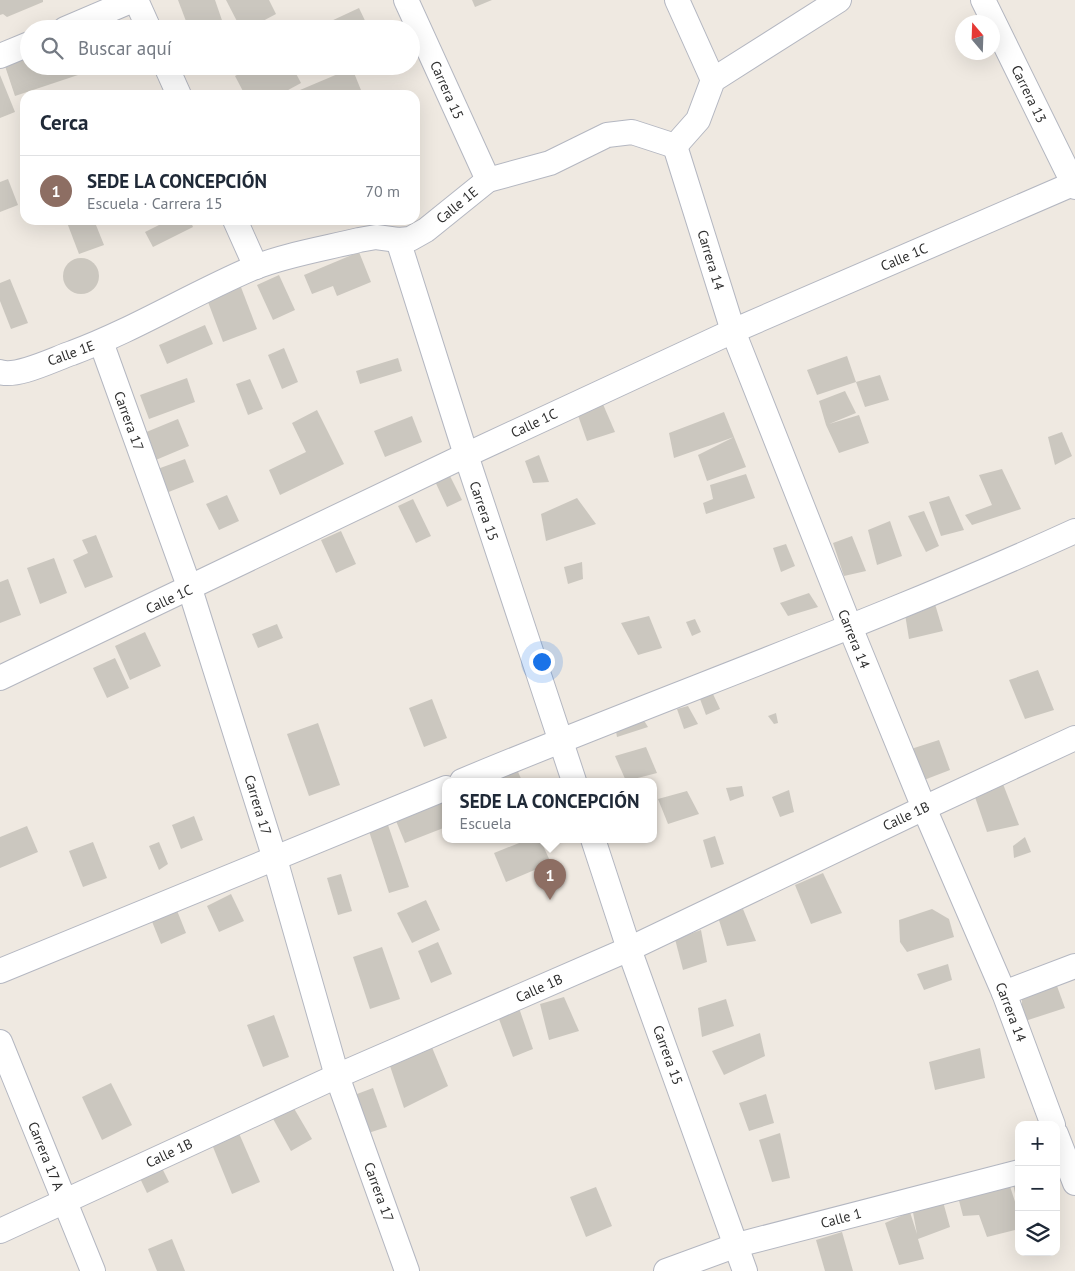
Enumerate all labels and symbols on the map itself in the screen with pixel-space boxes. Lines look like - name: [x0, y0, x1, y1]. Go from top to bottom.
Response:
- north arrow: [955, 15, 1000, 60]
- street label: Carrera 15: [426, 58, 468, 122]
- street label: Carrera 13: [1007, 62, 1051, 126]
- street label: Calle 1E: [432, 183, 482, 227]
- street label: Carrera 14: [693, 228, 729, 293]
- street label: Calle 1C: [878, 239, 930, 275]
- street label: Calle 1E: [45, 336, 97, 370]
- street label: Carrera 17: [110, 389, 148, 453]
- street label: Calle 1C: [508, 404, 560, 442]
- street label: Carrera 15: [465, 479, 503, 543]
- street label: Calle 1C: [143, 580, 195, 618]
- street label: Carrera 14: [834, 607, 874, 671]
- your location: [529, 649, 555, 675]
- street label: Carrera 17: [240, 773, 276, 837]
- street label: Calle 1B: [880, 797, 932, 835]
- pin: 1: [534, 859, 566, 900]
- street label: Calle 1B: [513, 970, 565, 1006]
- street label: Carrera 14: [991, 980, 1031, 1045]
- street label: Carrera 15: [649, 1023, 687, 1087]
- street label: Carrera 17 A: [24, 1119, 68, 1194]
- street label: Calle 1B: [143, 1134, 195, 1172]
- street label: Carrera 17: [360, 1160, 398, 1224]
- street label: Calle 1: [819, 1204, 863, 1232]

